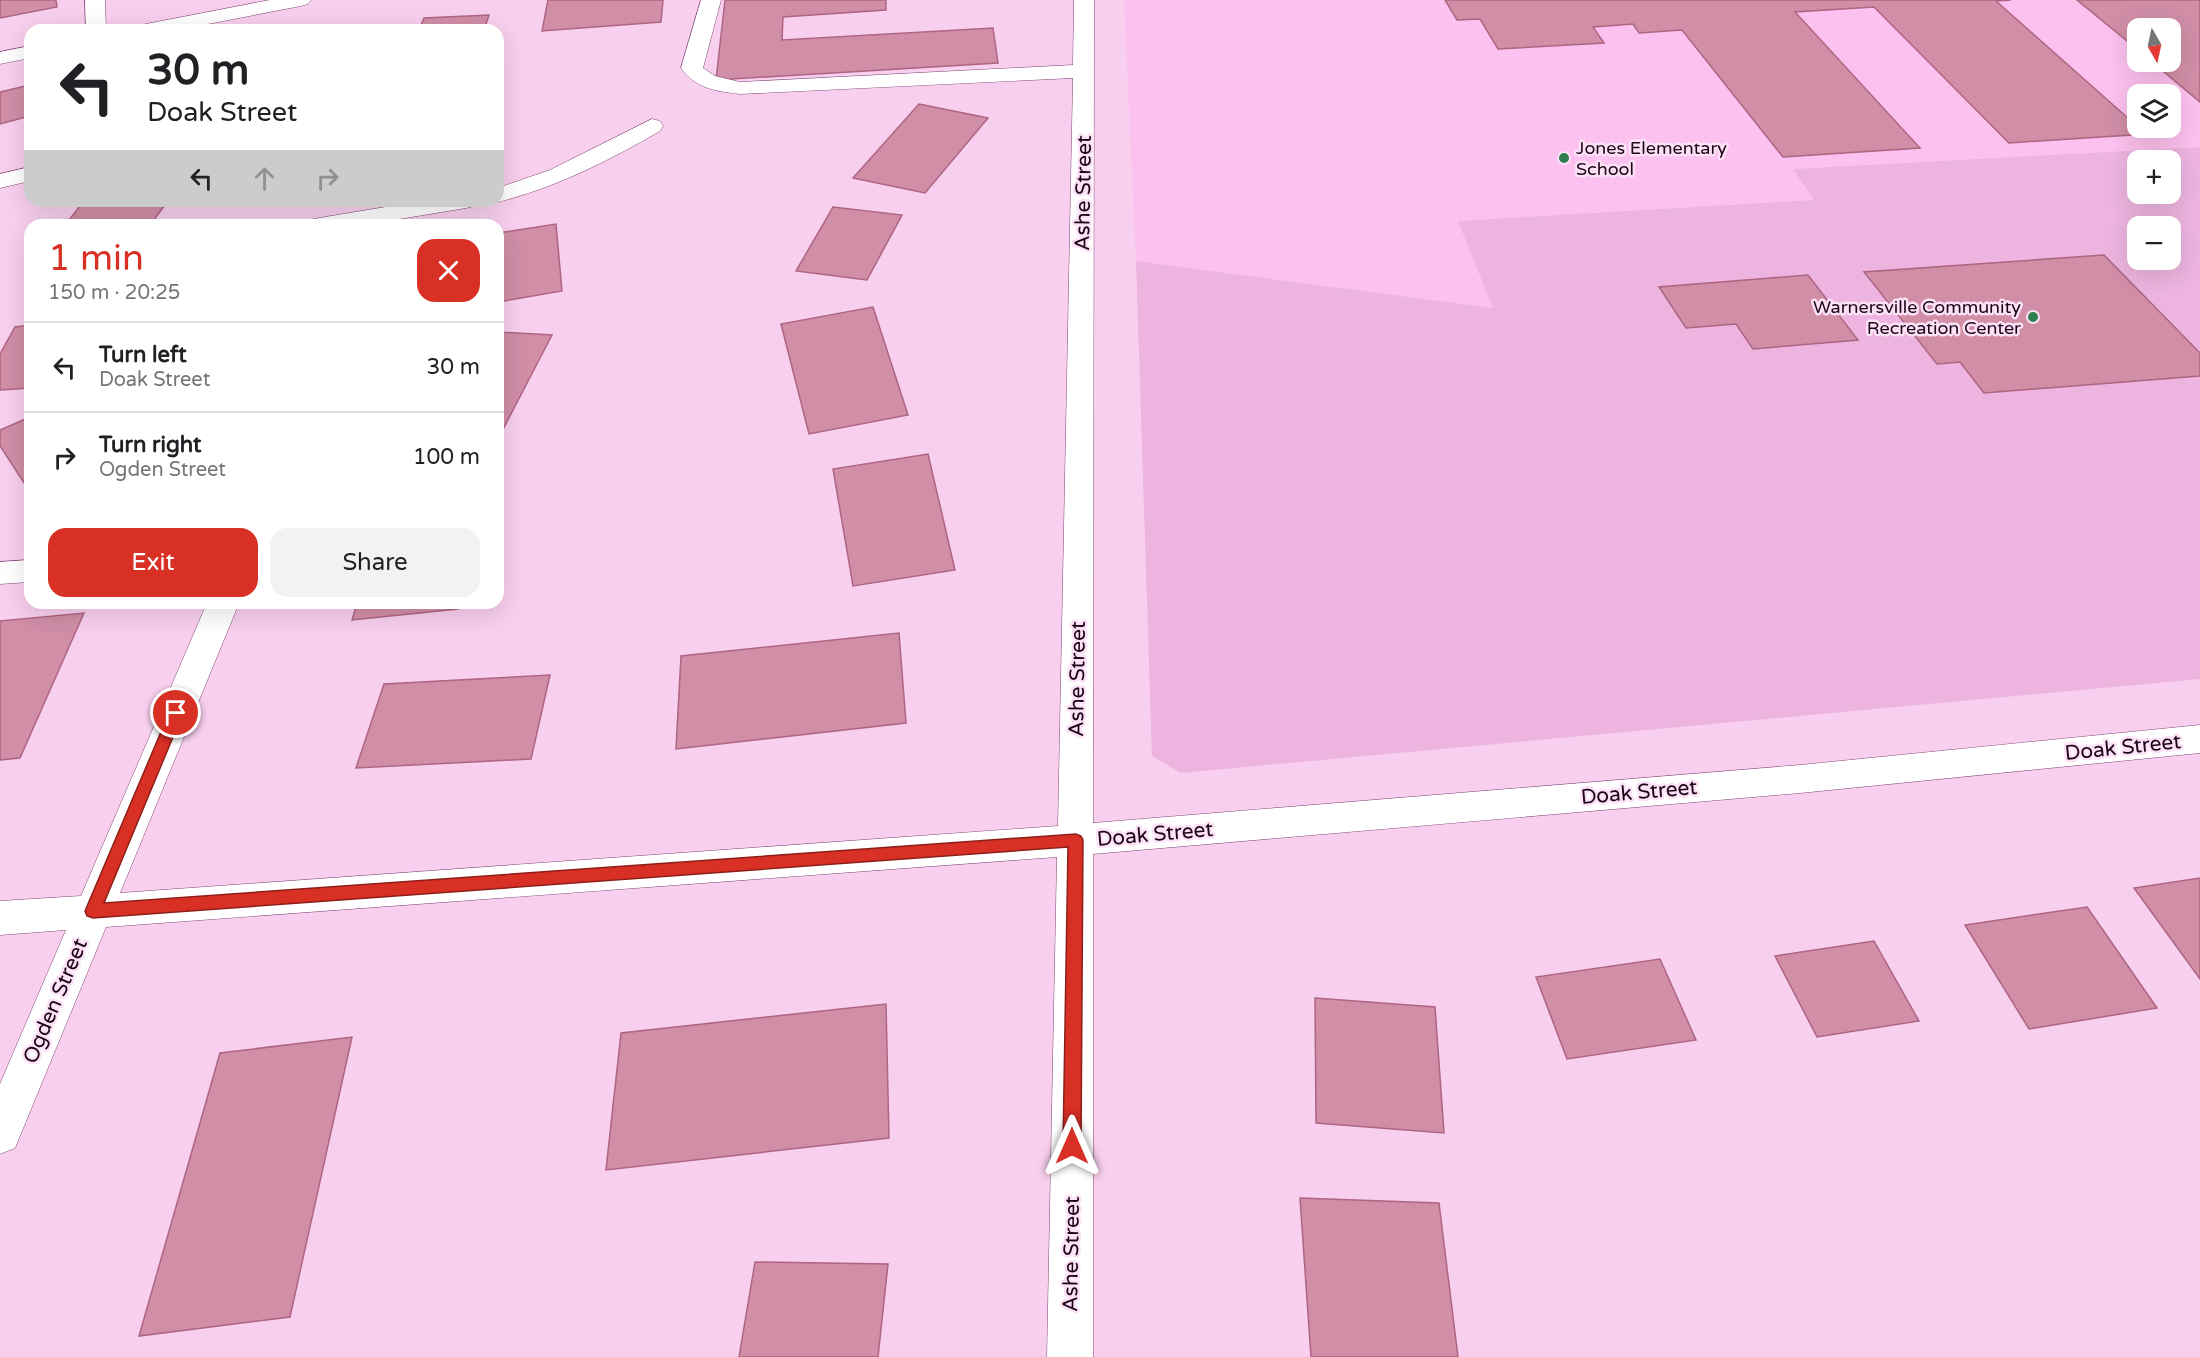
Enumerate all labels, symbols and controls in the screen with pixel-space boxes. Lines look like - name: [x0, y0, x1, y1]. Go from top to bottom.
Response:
- north arrow: [2127, 18, 2181, 72]
- map controls: [2127, 18, 2181, 270]
- text: 30 m: [147, 45, 249, 96]
- icon: left: [48, 48, 126, 126]
- button: layers: [2127, 84, 2181, 138]
- text: Doak Street: [147, 96, 297, 129]
- street label: Ashe Street: [1070, 135, 1097, 251]
- place label: Jones Elementary School: [1576, 137, 1727, 180]
- button: +: [2127, 150, 2181, 204]
- marker: Jones Elementary School: [1557, 151, 1571, 165]
- icon: left: [185, 162, 218, 195]
- icon: ahead: [248, 162, 281, 195]
- icon: right: [311, 162, 344, 195]
- button: −: [2127, 216, 2181, 270]
- text: 1 min: [48, 237, 144, 280]
- button: close: [417, 239, 480, 302]
- text: 150 m · 20:25: [48, 281, 180, 305]
- place label: Warnersville Community Recreation Center: [1813, 296, 2021, 339]
- marker: Warnersville Community Recreation Center: [2026, 310, 2040, 324]
- text: Turn left: [99, 342, 187, 368]
- icon: left: [48, 351, 81, 384]
- text: 30 m: [426, 354, 480, 380]
- text: Doak Street: [99, 368, 210, 392]
- text: Turn right: [99, 432, 201, 458]
- icon: right: [48, 441, 81, 474]
- text: 100 m: [413, 444, 480, 470]
- text: Ogden Street: [99, 458, 226, 482]
- button: Exit: [48, 528, 258, 597]
- button: Share: [270, 528, 480, 597]
- street label: Ashe Street: [1064, 621, 1091, 737]
- pin: [150, 687, 201, 738]
- icon: arrive: [159, 696, 192, 729]
- street label: Doak Street: [2064, 729, 2182, 766]
- street label: Doak Street: [1580, 775, 1698, 810]
- street label: Doak Street: [1096, 817, 1214, 852]
- street label: Ogden Street: [18, 935, 93, 1067]
- position arrow: [1040, 1114, 1104, 1178]
- street label: Ashe Street: [1058, 1196, 1085, 1312]

